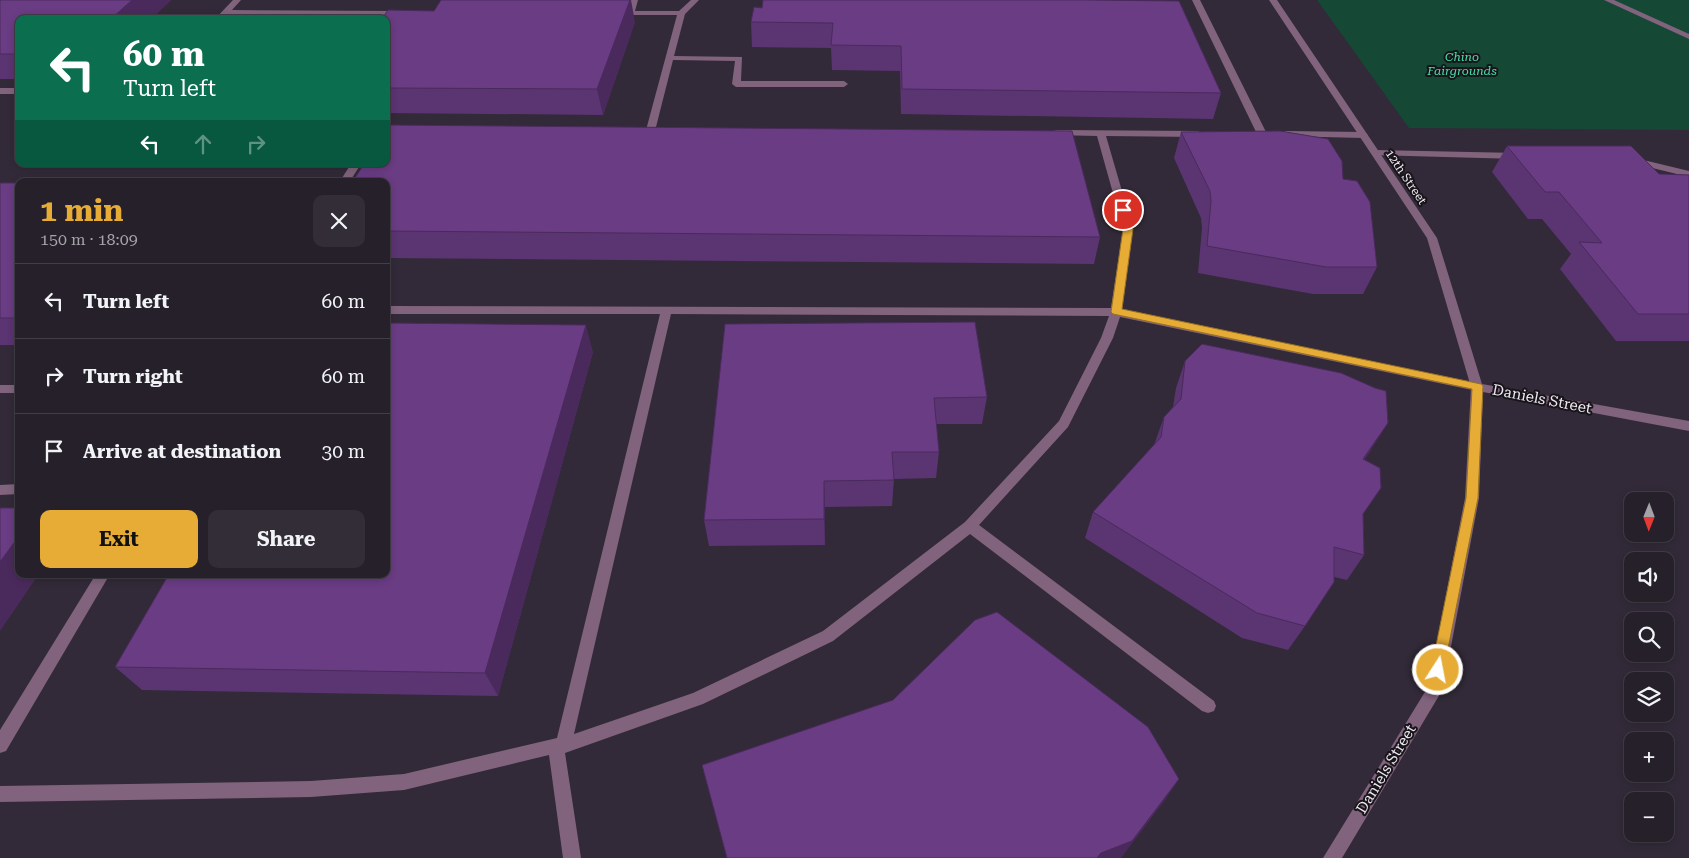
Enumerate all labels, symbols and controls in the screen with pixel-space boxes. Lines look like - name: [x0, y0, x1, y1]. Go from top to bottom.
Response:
- text: 60 m: [123, 34, 205, 75]
- icon: left: [40, 35, 105, 100]
- park label: Chino Fairgrounds: [1426, 50, 1497, 78]
- text: Turn left: [123, 76, 216, 101]
- icon: left: [136, 130, 164, 158]
- icon: ahead: [189, 130, 217, 158]
- icon: right: [242, 130, 270, 158]
- street label: 12th Street: [1383, 147, 1430, 208]
- pin: [1102, 189, 1144, 231]
- text: 1 min: [40, 193, 123, 228]
- button: close: [313, 195, 365, 247]
- icon: arrive: [1109, 196, 1137, 224]
- text: 150 m · 18:09: [40, 230, 138, 249]
- icon: left: [40, 287, 68, 315]
- text: Turn left: [83, 290, 169, 313]
- text: 60 m: [322, 290, 365, 313]
- icon: right: [40, 362, 68, 390]
- text: Turn right: [83, 365, 183, 388]
- text: 60 m: [322, 365, 365, 388]
- street label: Daniels Street: [1491, 381, 1594, 418]
- icon: arrive: [40, 437, 68, 465]
- text: Arrive at destination: [83, 440, 281, 463]
- text: 30 m: [322, 440, 365, 463]
- north arrow: [1624, 492, 1674, 542]
- map controls: [1624, 492, 1674, 842]
- button: Exit: [40, 510, 198, 568]
- button: Share: [208, 510, 365, 568]
- button: sound: [1624, 552, 1674, 602]
- button: search: [1624, 612, 1674, 662]
- position arrow: [1411, 643, 1463, 695]
- button: layers: [1624, 672, 1674, 722]
- street label: Daniels Street: [1352, 721, 1420, 817]
- button: +: [1624, 732, 1674, 782]
- button: −: [1624, 792, 1674, 842]

